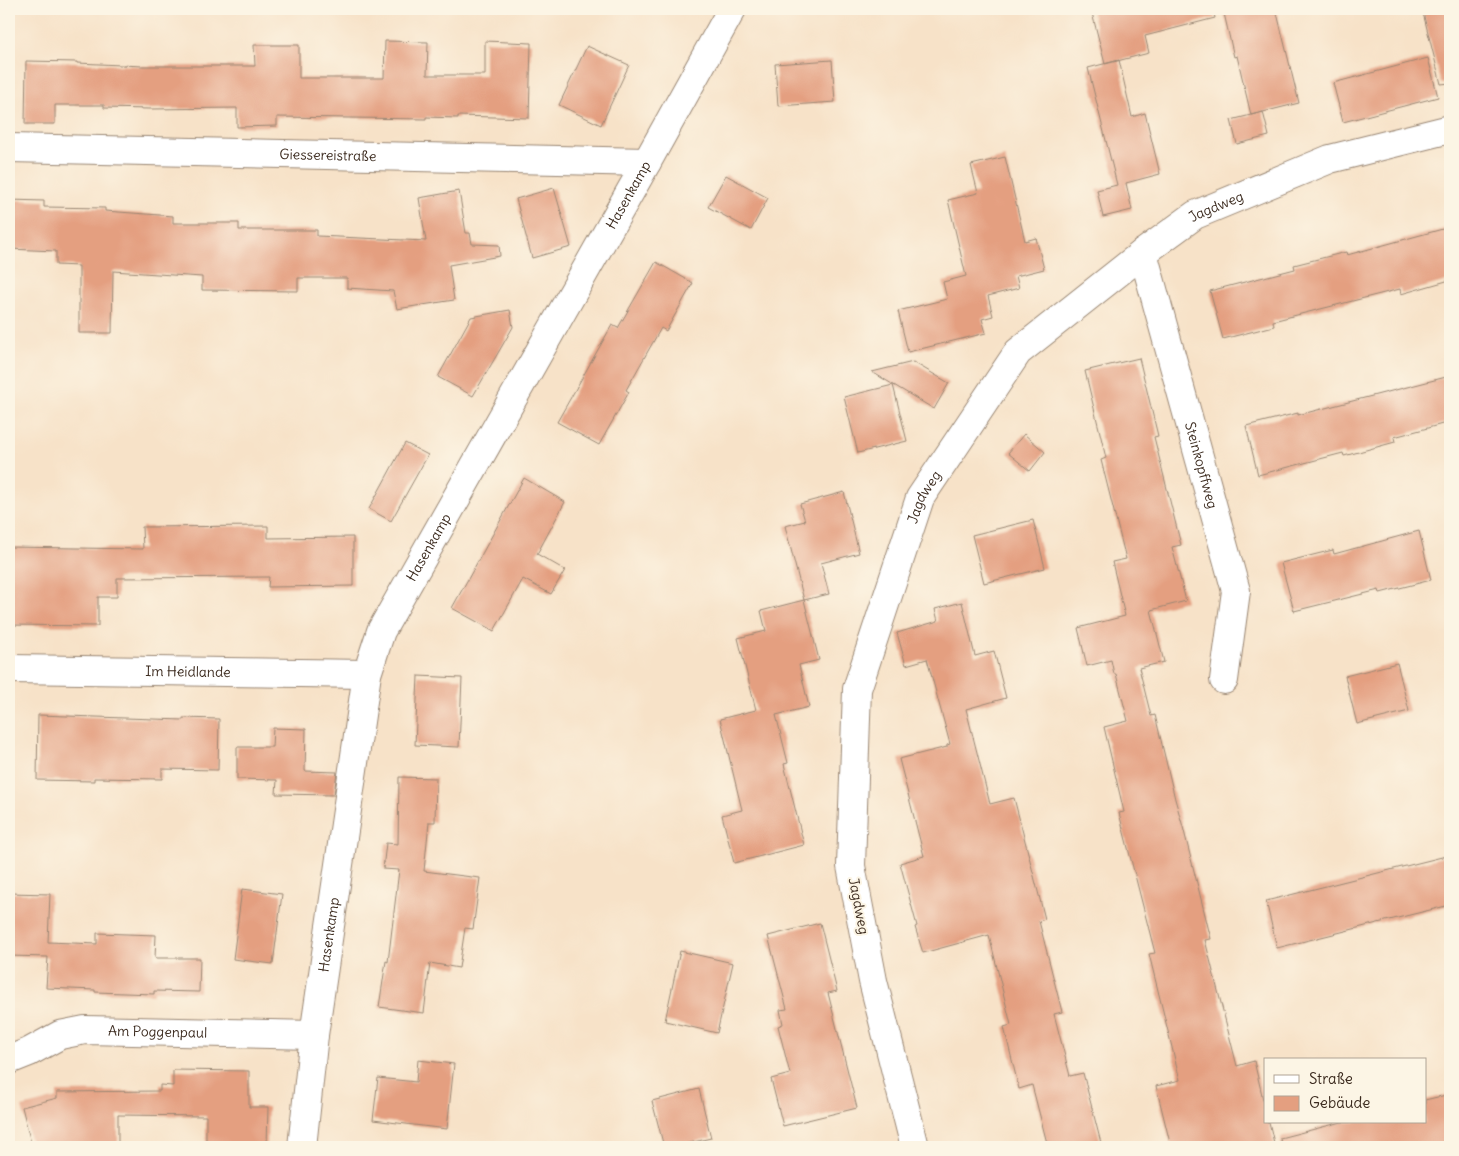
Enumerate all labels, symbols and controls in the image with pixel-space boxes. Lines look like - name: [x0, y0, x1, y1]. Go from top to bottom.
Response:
- street label: Giessereistraße: [279, 145, 377, 165]
- street label: Hasenkamp: [602, 158, 655, 232]
- street label: Jagdweg: [1185, 187, 1246, 226]
- street label: Steinkopffweg: [1181, 420, 1222, 511]
- street label: Jagdweg: [903, 467, 945, 526]
- street label: Hasenkamp: [402, 510, 455, 584]
- street label: Im Heidlande: [145, 662, 231, 681]
- street label: Jagdweg: [845, 876, 873, 936]
- street label: Hasenkamp: [314, 896, 343, 973]
- street label: Am Poggenpaul: [108, 1022, 207, 1042]
- legend: [1264, 1058, 1426, 1124]
- text: Straße: [1309, 1069, 1353, 1088]
- text: Gebäude: [1309, 1093, 1370, 1112]

